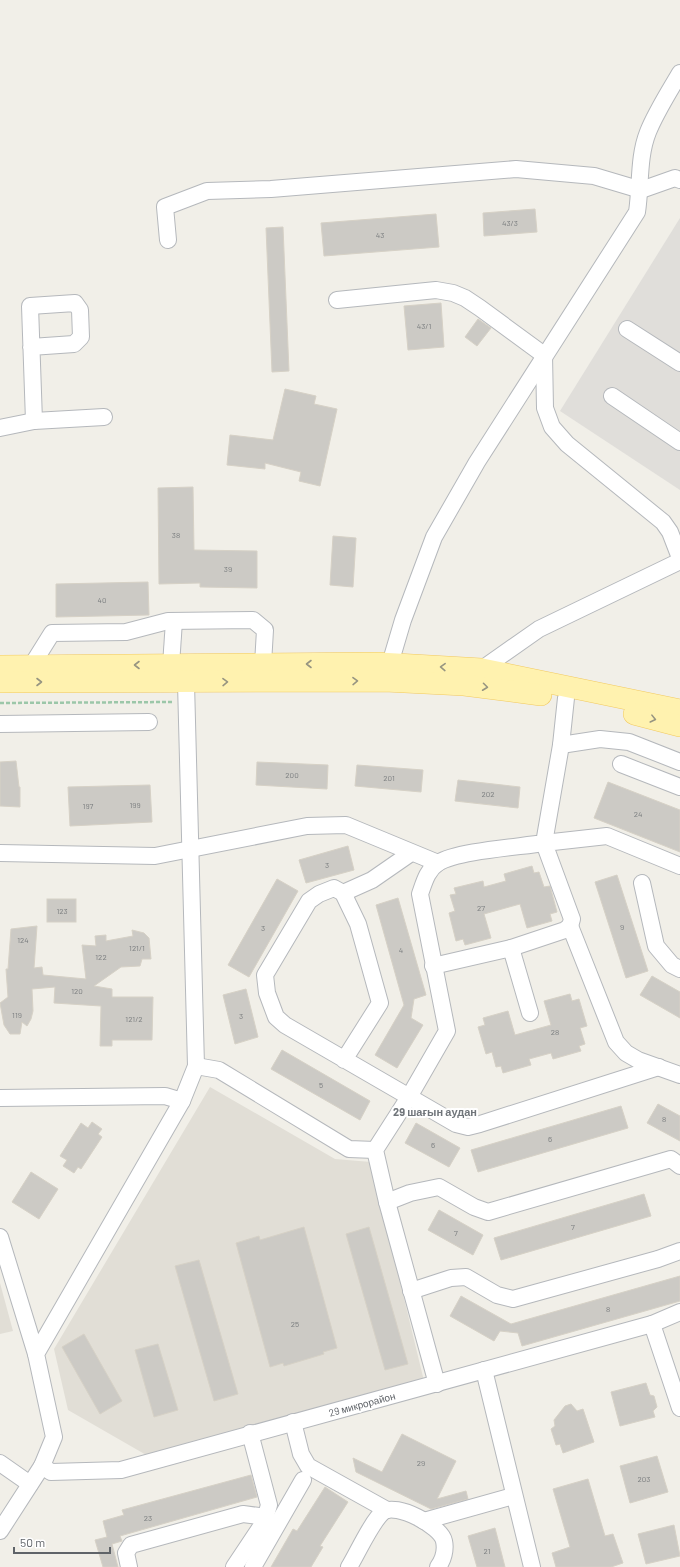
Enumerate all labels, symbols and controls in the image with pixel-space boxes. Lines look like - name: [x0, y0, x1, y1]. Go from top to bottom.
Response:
- house number: 43/3: [502, 218, 518, 228]
- house number: 43: [376, 230, 384, 240]
- house number: 43/1: [417, 321, 431, 331]
- house number: 38: [172, 530, 180, 540]
- house number: 39: [224, 564, 232, 574]
- house number: 40: [98, 595, 106, 605]
- one-way arrow: [306, 660, 312, 668]
- one-way arrow: [134, 661, 140, 669]
- one-way arrow: [440, 663, 446, 671]
- one-way arrow: [352, 677, 358, 685]
- one-way arrow: [36, 678, 42, 686]
- one-way arrow: [222, 678, 228, 686]
- one-way arrow: [481, 683, 488, 692]
- one-way arrow: [650, 714, 657, 723]
- house number: 200: [285, 770, 299, 780]
- house number: 201: [383, 773, 395, 783]
- house number: 202: [481, 789, 495, 799]
- house number: 199: [129, 800, 141, 810]
- house number: 197: [83, 801, 94, 811]
- house number: 24: [634, 809, 642, 819]
- house number: 3: [325, 860, 329, 870]
- house number: 27: [477, 903, 485, 913]
- house number: 123: [56, 906, 68, 916]
- house number: 9: [620, 922, 624, 932]
- house number: 3: [261, 923, 265, 933]
- house number: 124: [17, 935, 29, 945]
- house number: 121/1: [129, 943, 145, 953]
- house number: 4: [399, 945, 403, 955]
- house number: 122: [95, 952, 107, 962]
- house number: 120: [71, 986, 83, 996]
- house number: 119: [12, 1010, 22, 1020]
- house number: 3: [239, 1011, 243, 1021]
- house number: 121/2: [125, 1014, 143, 1024]
- house number: 28: [551, 1027, 559, 1037]
- house number: 5: [319, 1080, 323, 1090]
- district label: 29 шағын аудан: [393, 1105, 477, 1118]
- house number: 8: [662, 1114, 666, 1124]
- house number: 6: [548, 1134, 552, 1144]
- house number: 6: [431, 1140, 435, 1150]
- house number: 7: [571, 1222, 575, 1232]
- house number: 7: [454, 1228, 458, 1238]
- house number: 8: [606, 1304, 610, 1314]
- house number: 25: [291, 1319, 299, 1329]
- street label: 29 микрорайон: [327, 1389, 397, 1419]
- house number: 29: [417, 1458, 425, 1468]
- house number: 203: [638, 1474, 650, 1484]
- house number: 23: [144, 1513, 152, 1523]
- scale bar: [14, 1529, 110, 1555]
- text: 50 m: [20, 1535, 45, 1549]
- house number: 21: [484, 1546, 491, 1556]

